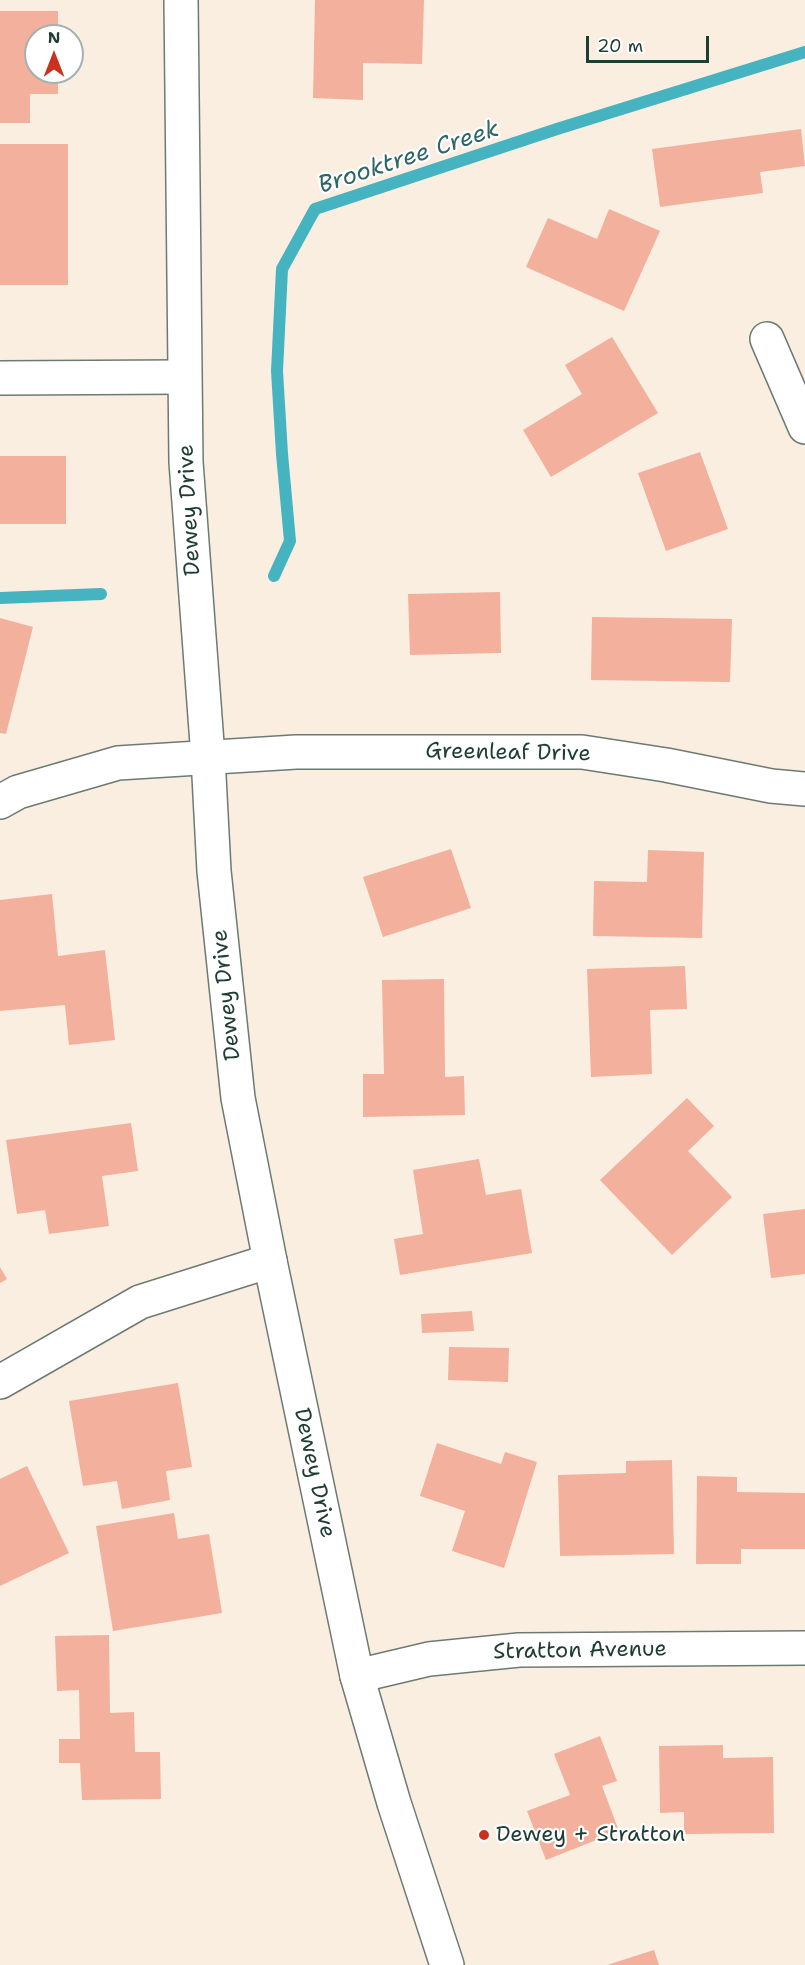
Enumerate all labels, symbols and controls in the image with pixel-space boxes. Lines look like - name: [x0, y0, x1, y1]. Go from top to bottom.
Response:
- north arrow: [24, 24, 84, 84]
- scale bar: [589, 24, 712, 62]
- text: N: [48, 27, 60, 48]
- text: 20 m: [597, 34, 643, 58]
- water label: Brooktree Creek: [315, 115, 503, 201]
- street label: Dewey Drive: [173, 444, 207, 576]
- street label: Greenleaf Drive: [425, 738, 591, 768]
- street label: Dewey Drive: [207, 928, 247, 1062]
- street label: Dewey Drive: [287, 1406, 341, 1540]
- street label: Stratton Avenue: [493, 1636, 667, 1666]
- place label: Dewey + Stratton: [496, 1822, 685, 1848]
- marker: Dewey + Stratton: [477, 1828, 491, 1842]

